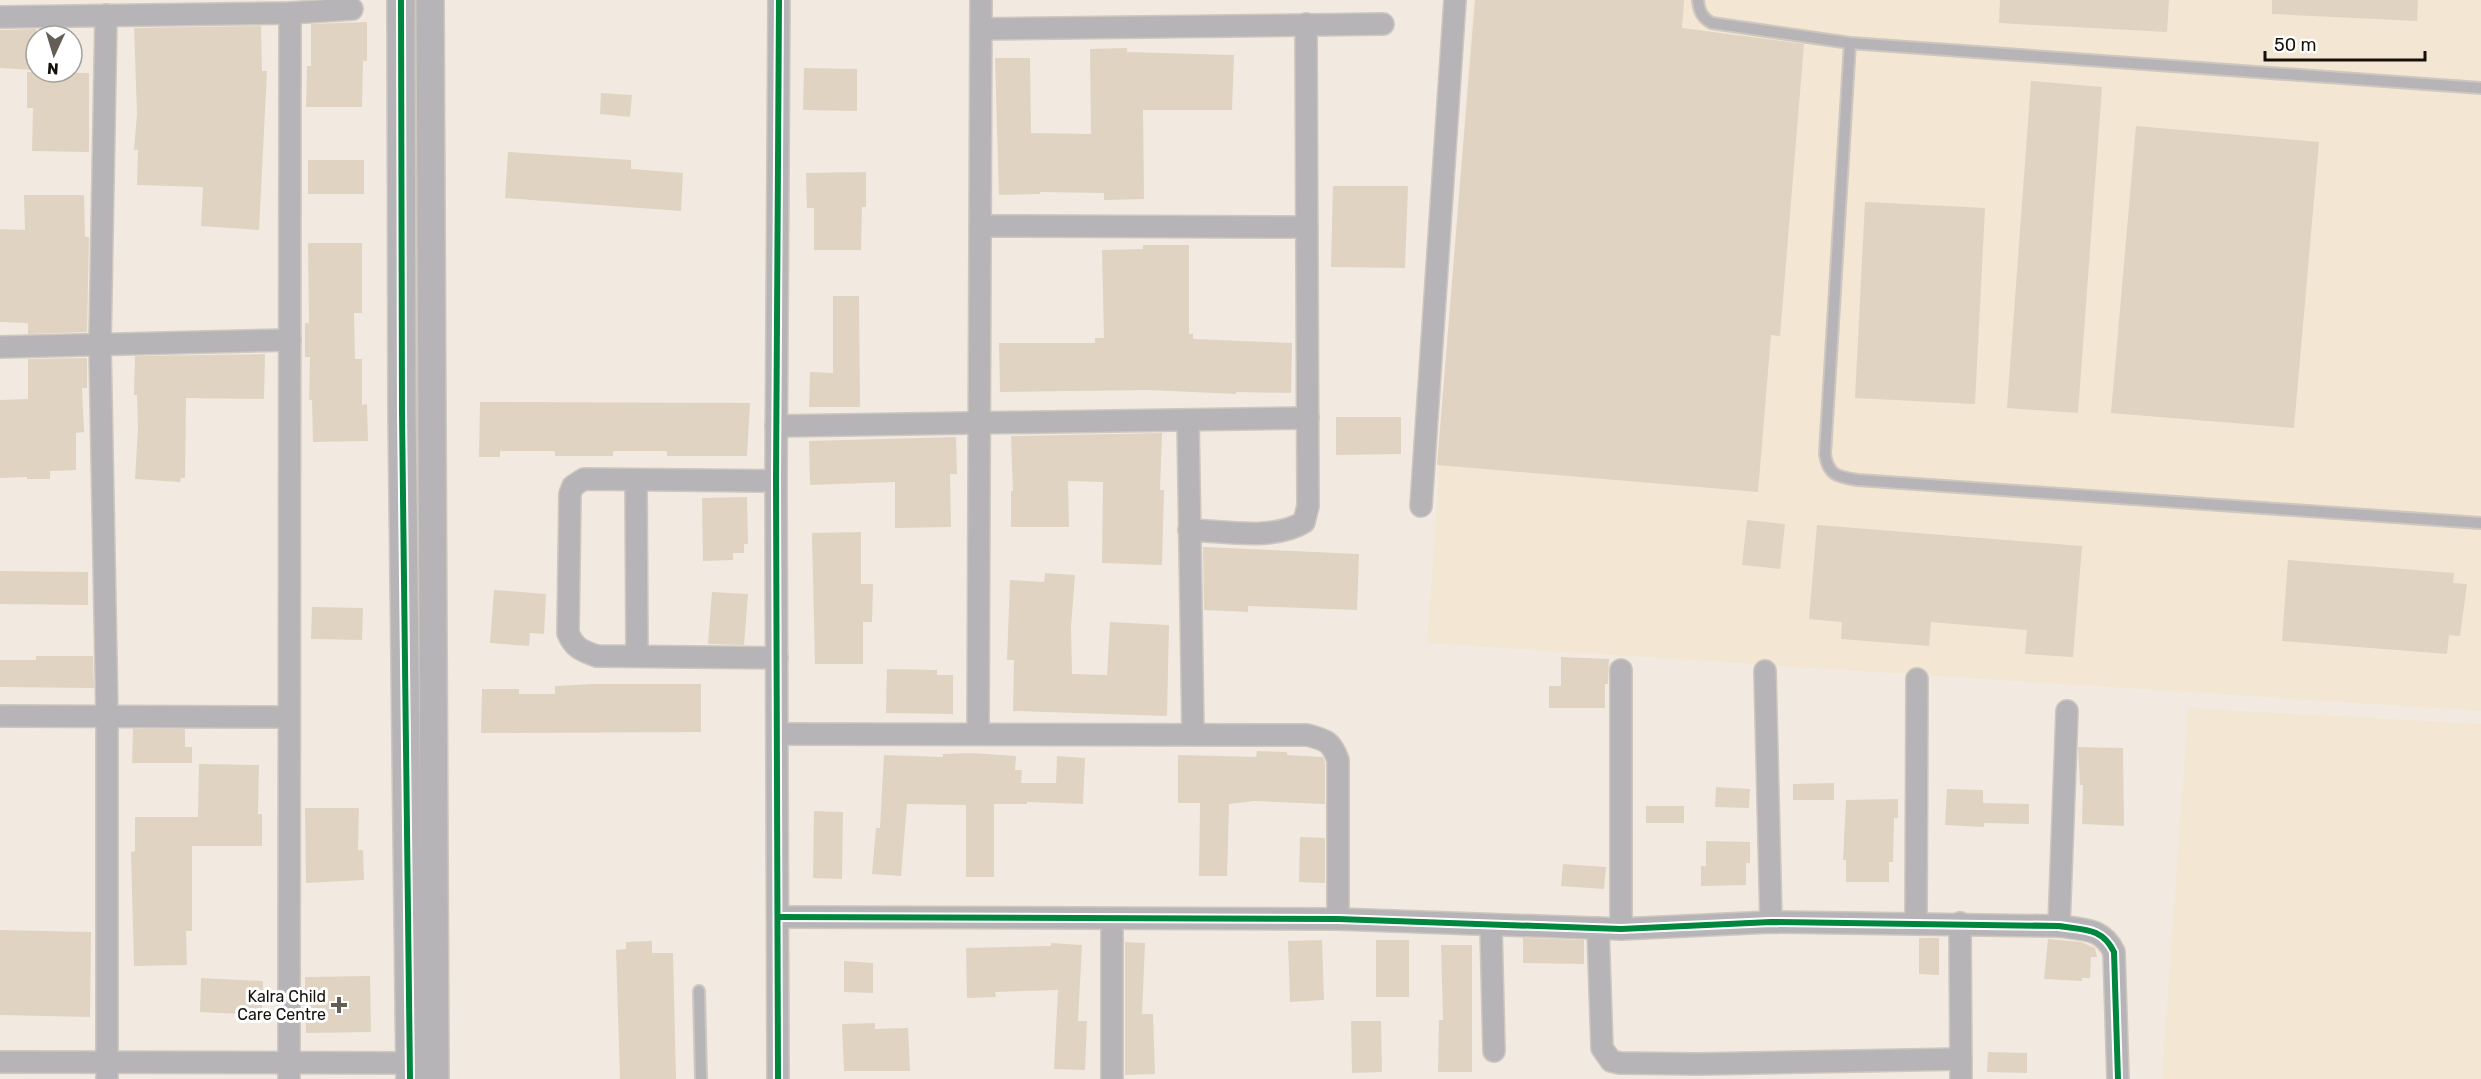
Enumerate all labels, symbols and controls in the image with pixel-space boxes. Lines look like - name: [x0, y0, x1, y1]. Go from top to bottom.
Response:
- north arrow: [24, 24, 84, 84]
- scale bar: [2265, 24, 2426, 62]
- text: 50 m: [2274, 34, 2317, 56]
- text: N: [47, 59, 59, 78]
- place label: Kalra Child Care Centre: [237, 987, 326, 1024]
- marker: Kalra Child Care Centre: [330, 996, 348, 1014]

